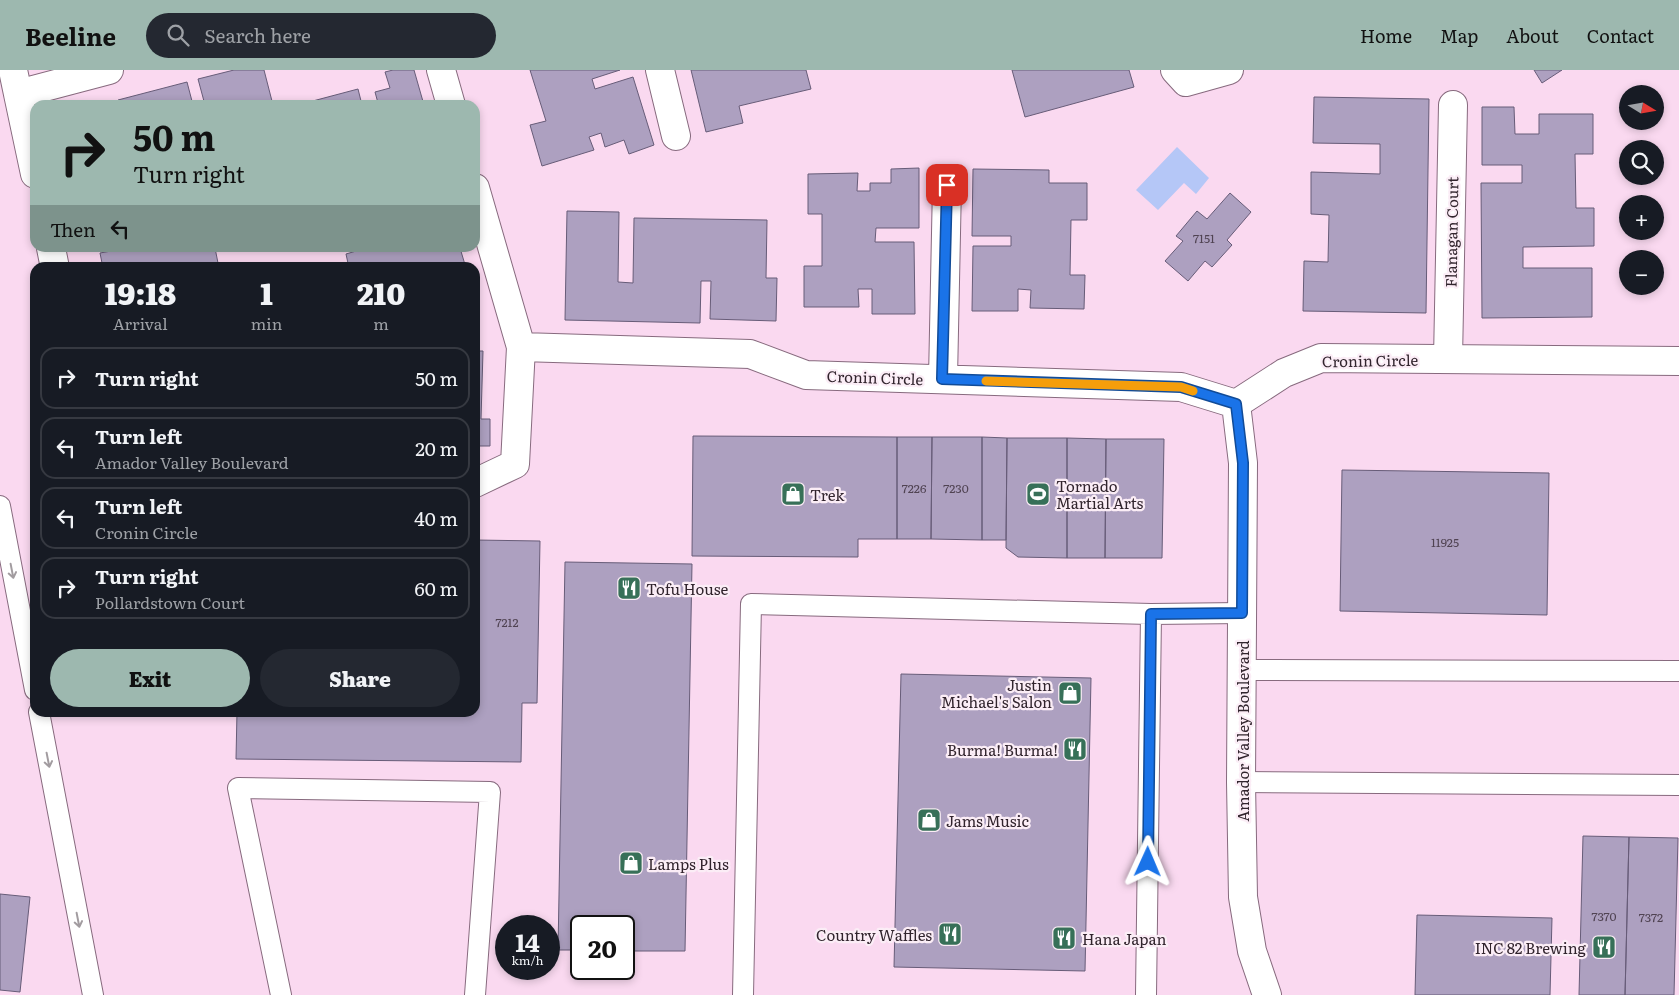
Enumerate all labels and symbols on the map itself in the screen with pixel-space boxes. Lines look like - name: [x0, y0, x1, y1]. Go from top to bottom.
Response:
- north arrow: [1619, 85, 1664, 130]
- pin: [926, 164, 968, 206]
- street label: Flanagan Court: [1439, 176, 1463, 288]
- house number: 7151: [1193, 229, 1215, 247]
- street label: Cronin Circle: [1322, 348, 1419, 372]
- street label: Cronin Circle: [826, 364, 924, 390]
- place label: Tornado Martial Arts: [1056, 474, 1144, 514]
- house number: 7226: [902, 479, 927, 497]
- house number: 7230: [943, 479, 969, 497]
- shop icon: Trek: [780, 481, 806, 507]
- sports icon: Tornado Martial Arts: [1025, 481, 1051, 507]
- place label: Trek: [810, 483, 845, 506]
- house number: 11925: [1431, 533, 1459, 551]
- one-way arrow: [8, 562, 18, 578]
- restaurant icon: Tofu House: [616, 575, 642, 601]
- place label: Tofu House: [646, 577, 729, 600]
- house number: 7212: [495, 613, 519, 631]
- street label: Amador Valley Boulevard: [1231, 640, 1254, 822]
- place label: Justin Michael's Salon: [941, 673, 1052, 713]
- shop icon: Justin Michael's Salon: [1057, 680, 1083, 706]
- restaurant icon: Burma! Burma!: [1062, 736, 1088, 762]
- place label: Burma! Burma!: [947, 738, 1058, 761]
- one-way arrow: [44, 752, 54, 768]
- shop icon: Jams Music: [916, 807, 942, 833]
- place label: Jams Music: [946, 809, 1029, 832]
- position arrow: [1121, 835, 1173, 887]
- shop icon: Lamps Plus: [618, 850, 644, 876]
- place label: Lamps Plus: [648, 852, 729, 875]
- house number: 7370: [1591, 907, 1617, 925]
- house number: 7372: [1639, 908, 1663, 926]
- one-way arrow: [74, 912, 84, 928]
- speed limit sign: 20: [570, 915, 635, 980]
- restaurant icon: Country Waffles: [937, 921, 963, 947]
- place label: Country Waffles: [816, 923, 932, 946]
- restaurant icon: Hana Japan: [1051, 925, 1077, 951]
- place label: Hana Japan: [1082, 927, 1166, 950]
- restaurant icon: INC 82 Brewing: [1591, 934, 1617, 960]
- place label: INC 82 Brewing: [1475, 936, 1587, 959]

